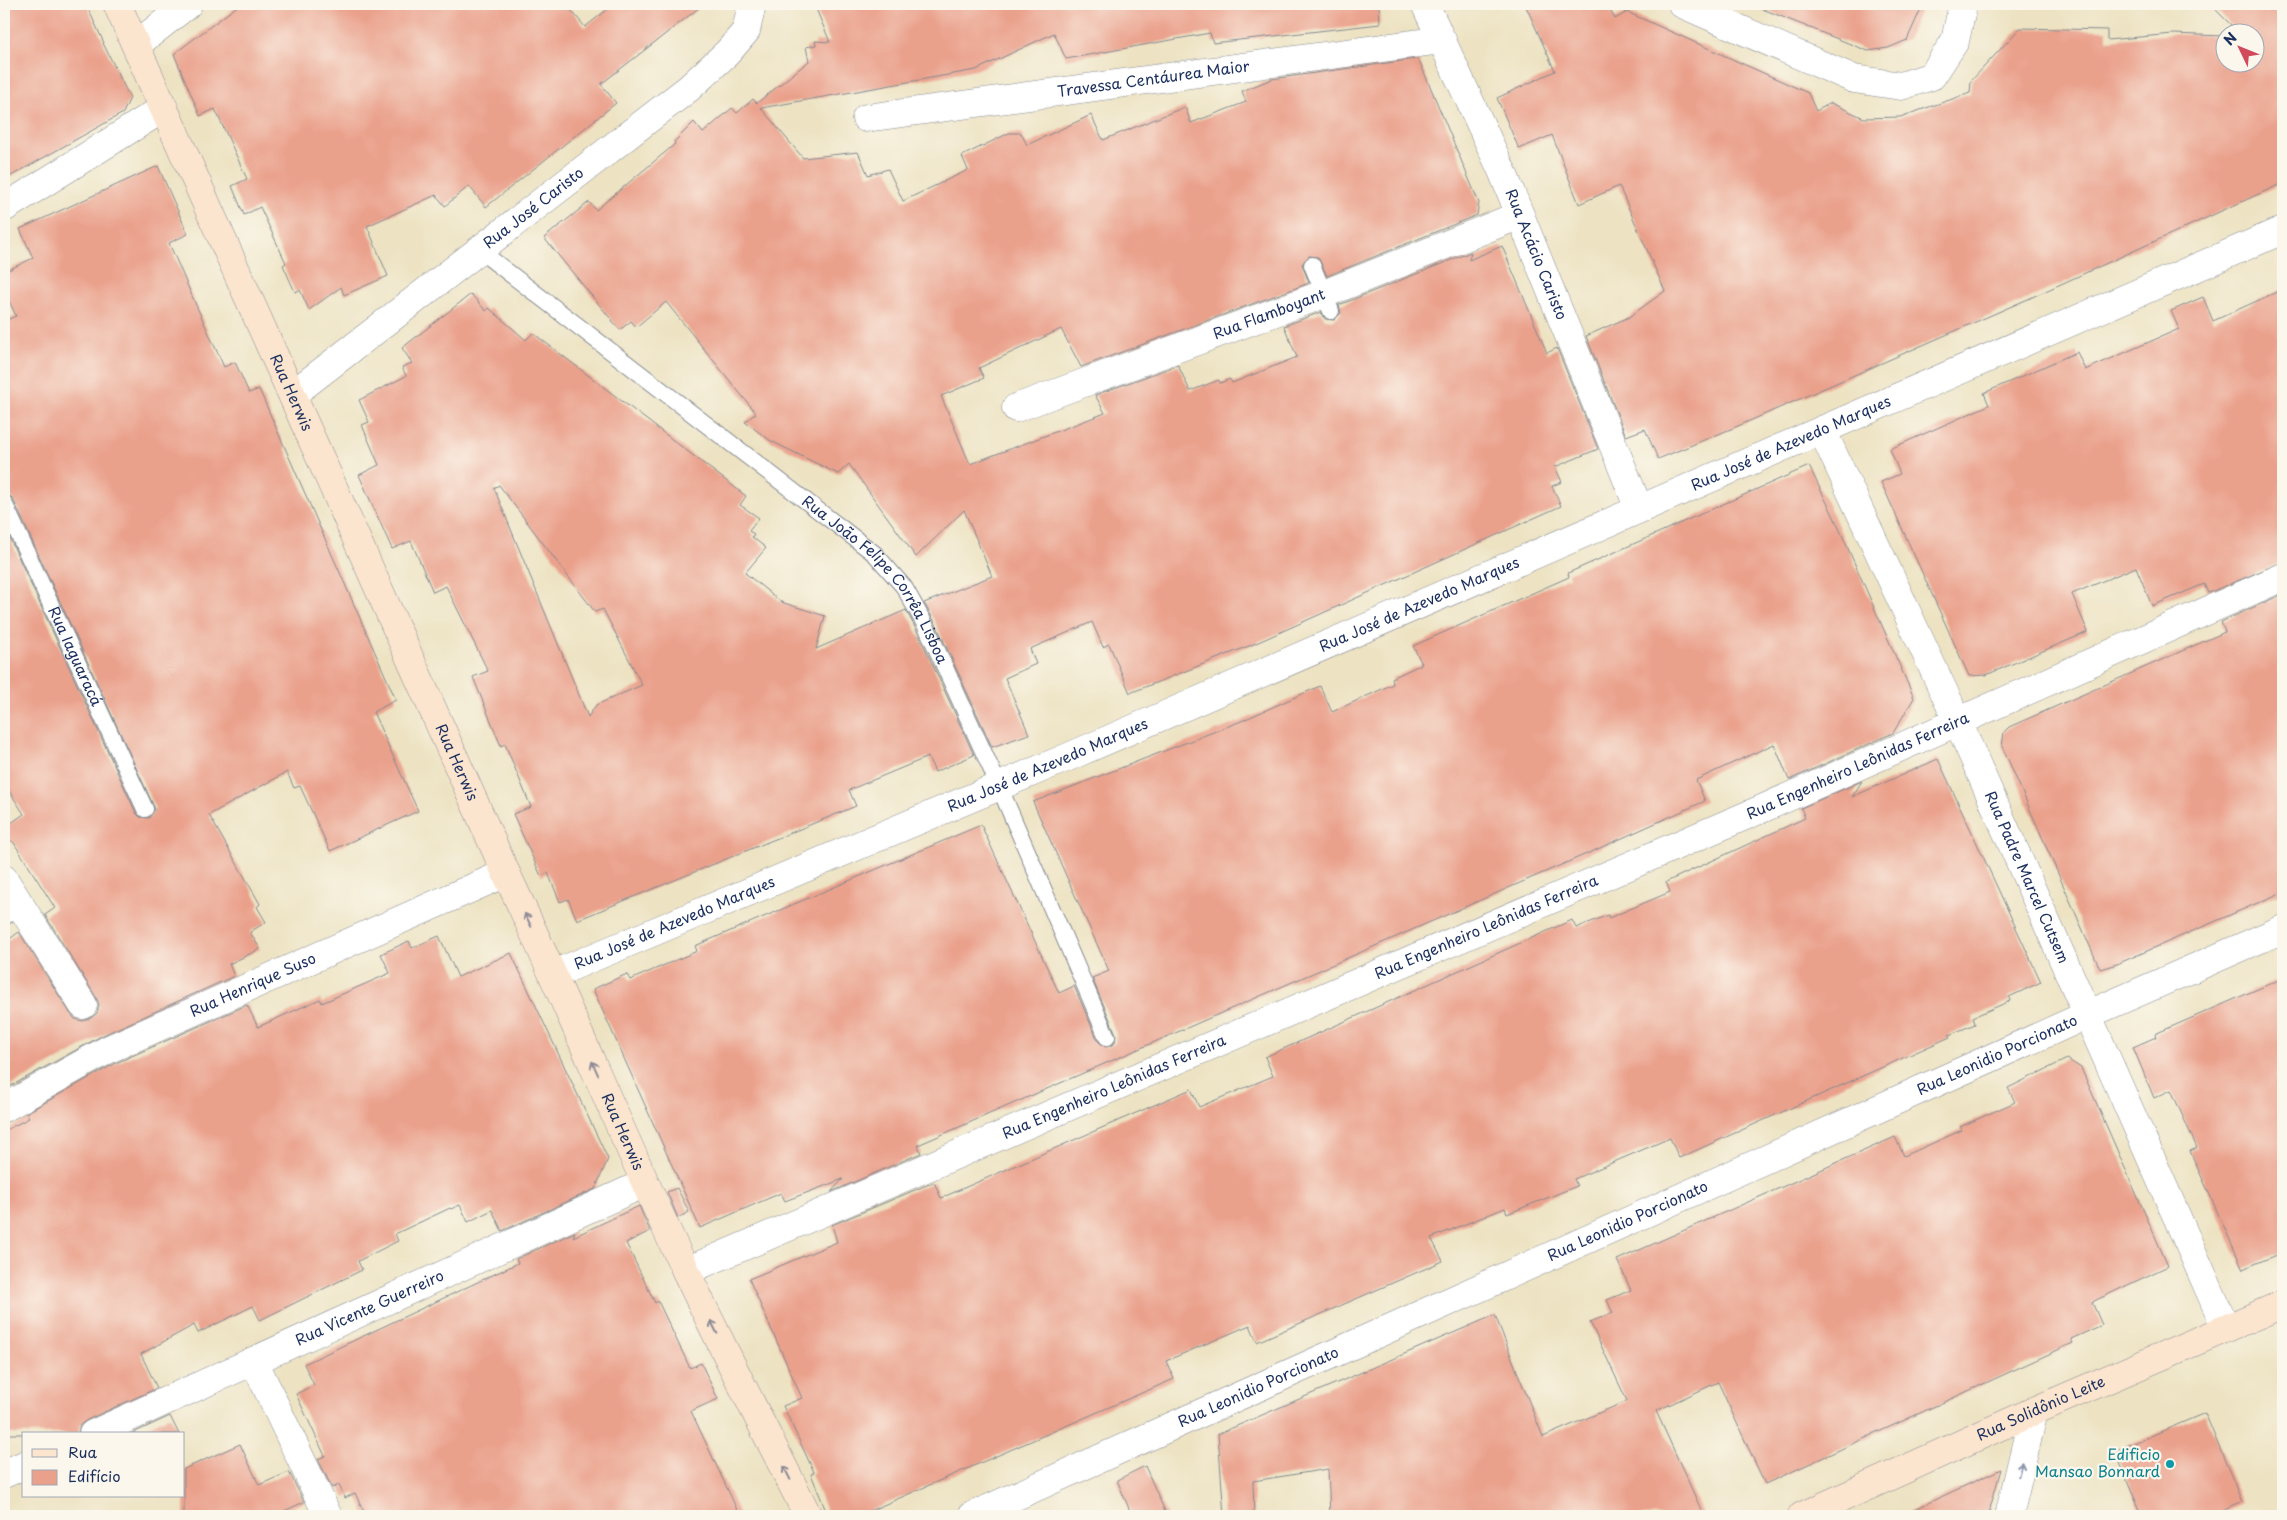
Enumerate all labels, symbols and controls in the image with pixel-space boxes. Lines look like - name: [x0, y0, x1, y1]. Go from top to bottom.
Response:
- north arrow: [2214, 22, 2264, 72]
- text: N: [2219, 28, 2242, 50]
- street label: Travessa Centáurea Maior: [1056, 53, 1251, 102]
- street label: Rua José Caristo: [477, 161, 588, 253]
- street label: Rua Acácio Caristo: [1501, 185, 1574, 323]
- street label: Rua Flamboyant: [1209, 282, 1328, 344]
- street label: Rua Herwis: [265, 350, 320, 435]
- street label: Rua José de Azevedo Marques: [1687, 388, 1894, 496]
- street label: Rua João Felipe Corrêa Lisboa: [798, 489, 955, 668]
- street label: Rua José de Azevedo Marques: [1315, 550, 1523, 657]
- street label: Rua Iaguaracá: [43, 602, 109, 710]
- street label: Rua Engenheiro Leônidas Ferreira: [1742, 705, 1973, 824]
- street label: Rua José de Azevedo Marques: [943, 711, 1151, 817]
- street label: Rua Herwis: [431, 720, 485, 804]
- street label: Rua Padre Marcel Cutsem: [1980, 787, 2076, 967]
- street label: Rua Engenheiro Leônidas Ferreira: [1370, 867, 1602, 984]
- street label: Rua José de Azevedo Marques: [570, 869, 778, 974]
- one-way arrow: [523, 913, 533, 928]
- street label: Rua Henrique Suso: [186, 946, 319, 1022]
- street label: Rua Leonidio Porcionato: [1913, 1008, 2081, 1100]
- street label: Rua Engenheiro Leônidas Ferreira: [998, 1027, 1229, 1144]
- one-way arrow: [590, 1061, 600, 1076]
- street label: Rua Herwis: [597, 1089, 651, 1174]
- street label: Rua Leonidio Porcionato: [1543, 1174, 1711, 1266]
- street label: Rua Vicente Guerreiro: [291, 1263, 447, 1351]
- one-way arrow: [709, 1320, 718, 1335]
- street label: Rua Leonidio Porcionato: [1174, 1340, 1342, 1432]
- street label: Rua Solidônio Leite: [1972, 1369, 2108, 1446]
- legend: [22, 1432, 185, 1498]
- text: Rua: [68, 1440, 97, 1463]
- place label: Edificio Mansao Bonnard: [2035, 1442, 2160, 1482]
- marker: Edificio Mansao Bonnard: [2164, 1458, 2176, 1470]
- one-way arrow: [2016, 1461, 2025, 1477]
- text: Edifício: [68, 1464, 121, 1487]
- one-way arrow: [782, 1465, 792, 1480]

